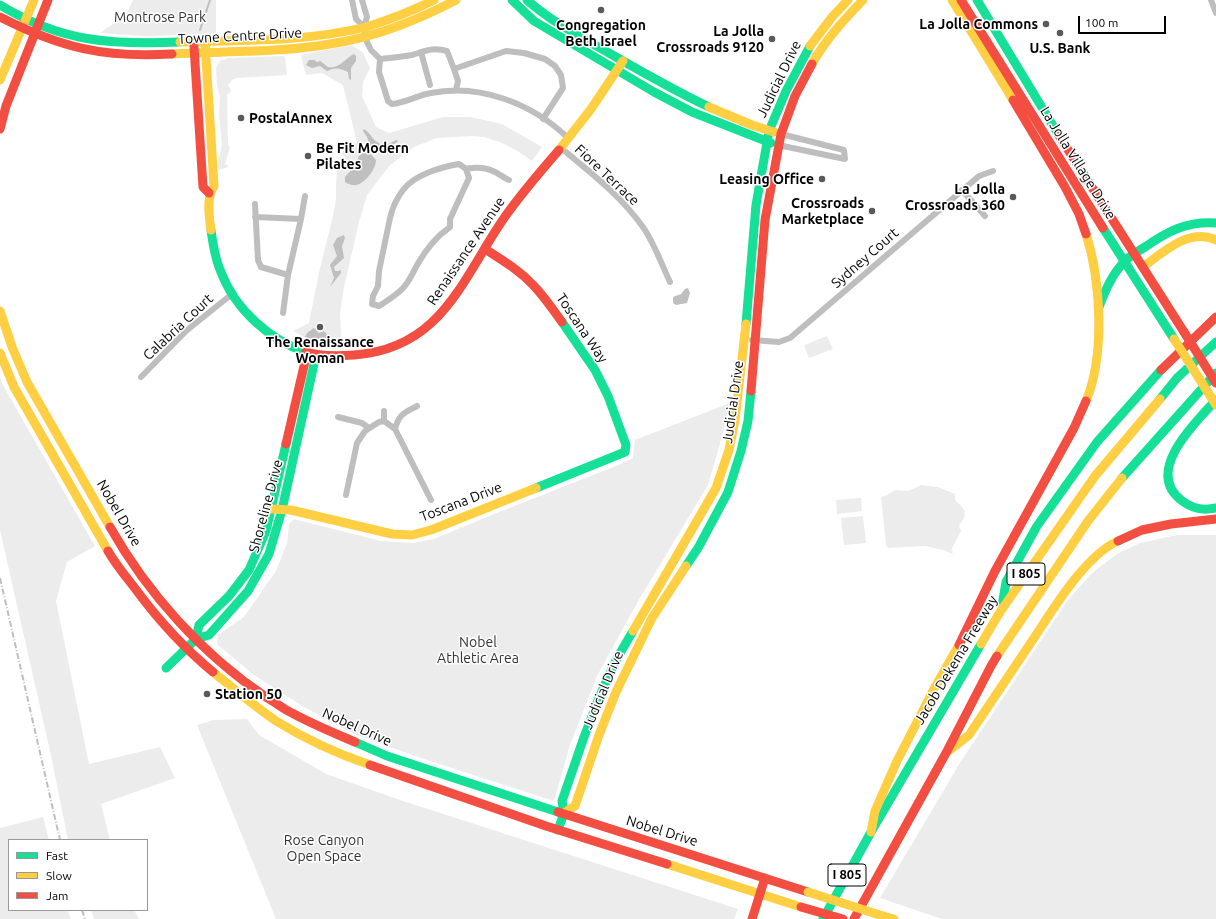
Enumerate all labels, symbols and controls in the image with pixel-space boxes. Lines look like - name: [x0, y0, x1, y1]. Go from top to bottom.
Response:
- marker: Congregation Beth Israel: [596, 5, 606, 15]
- scale bar: [1080, 8, 1168, 34]
- park label: Montrose Park: [114, 9, 206, 25]
- place label: La Jolla Commons: [919, 16, 1038, 32]
- text: 100 m: [1085, 16, 1118, 29]
- place label: Congregation Beth Israel: [556, 17, 646, 50]
- marker: La Jolla Commons: [1041, 19, 1051, 29]
- place label: La Jolla Crossroads 9120: [656, 23, 764, 56]
- street label: Towne Centre Drive: [178, 24, 302, 48]
- marker: U.S. Bank: [1055, 28, 1065, 38]
- marker: La Jolla Crossroads 9120: [767, 34, 777, 44]
- street label: Judicial Drive: [753, 38, 805, 120]
- place label: U.S. Bank: [1030, 40, 1090, 56]
- street label: La Jolla Village Drive: [1036, 104, 1120, 222]
- place label: PostalAnnex: [249, 110, 332, 126]
- marker: PostalAnnex: [236, 113, 246, 123]
- place label: Be Fit Modern Pilates: [316, 140, 409, 172]
- street label: Fiore Terrace: [571, 141, 643, 209]
- marker: Be Fit Modern Pilates: [303, 151, 313, 161]
- place label: Leasing Office: [719, 171, 814, 187]
- marker: Leasing Office: [817, 174, 827, 184]
- place label: La Jolla Crossroads 360: [905, 181, 1005, 214]
- marker: La Jolla Crossroads 360: [1008, 192, 1018, 202]
- street label: Renaissance Avenue: [424, 194, 508, 308]
- place label: Crossroads Marketplace: [782, 195, 864, 228]
- marker: Crossroads Marketplace: [867, 206, 877, 216]
- street label: Sydney Court: [828, 224, 902, 292]
- street label: Calabria Court: [140, 290, 216, 364]
- street label: Toscana Way: [553, 290, 611, 366]
- marker: The Renaissance Woman: [315, 322, 325, 332]
- place label: The Renaissance Woman: [266, 334, 374, 366]
- street label: Judicial Drive: [719, 359, 747, 445]
- street label: Shoreline Drive: [246, 458, 286, 554]
- street label: Nobel Drive: [93, 477, 145, 549]
- street label: Toscana Drive: [418, 479, 504, 525]
- road number: I 805: [1007, 563, 1045, 585]
- street label: Jacob Dekema Freeway: [911, 592, 1001, 728]
- park label: Nobel Athletic Area: [437, 634, 519, 666]
- street label: Judicial Drive: [579, 648, 627, 732]
- place label: Station 50: [215, 686, 282, 702]
- marker: Station 50: [202, 689, 212, 699]
- street label: Nobel Drive: [320, 704, 394, 750]
- street label: Nobel Drive: [624, 812, 700, 850]
- park label: Rose Canyon Open Space: [284, 832, 364, 864]
- legend: [8, 839, 148, 911]
- text: Fast: [46, 849, 68, 862]
- road number: I 805: [828, 864, 866, 886]
- text: Slow: [46, 869, 72, 882]
- text: Jam: [46, 889, 68, 902]

